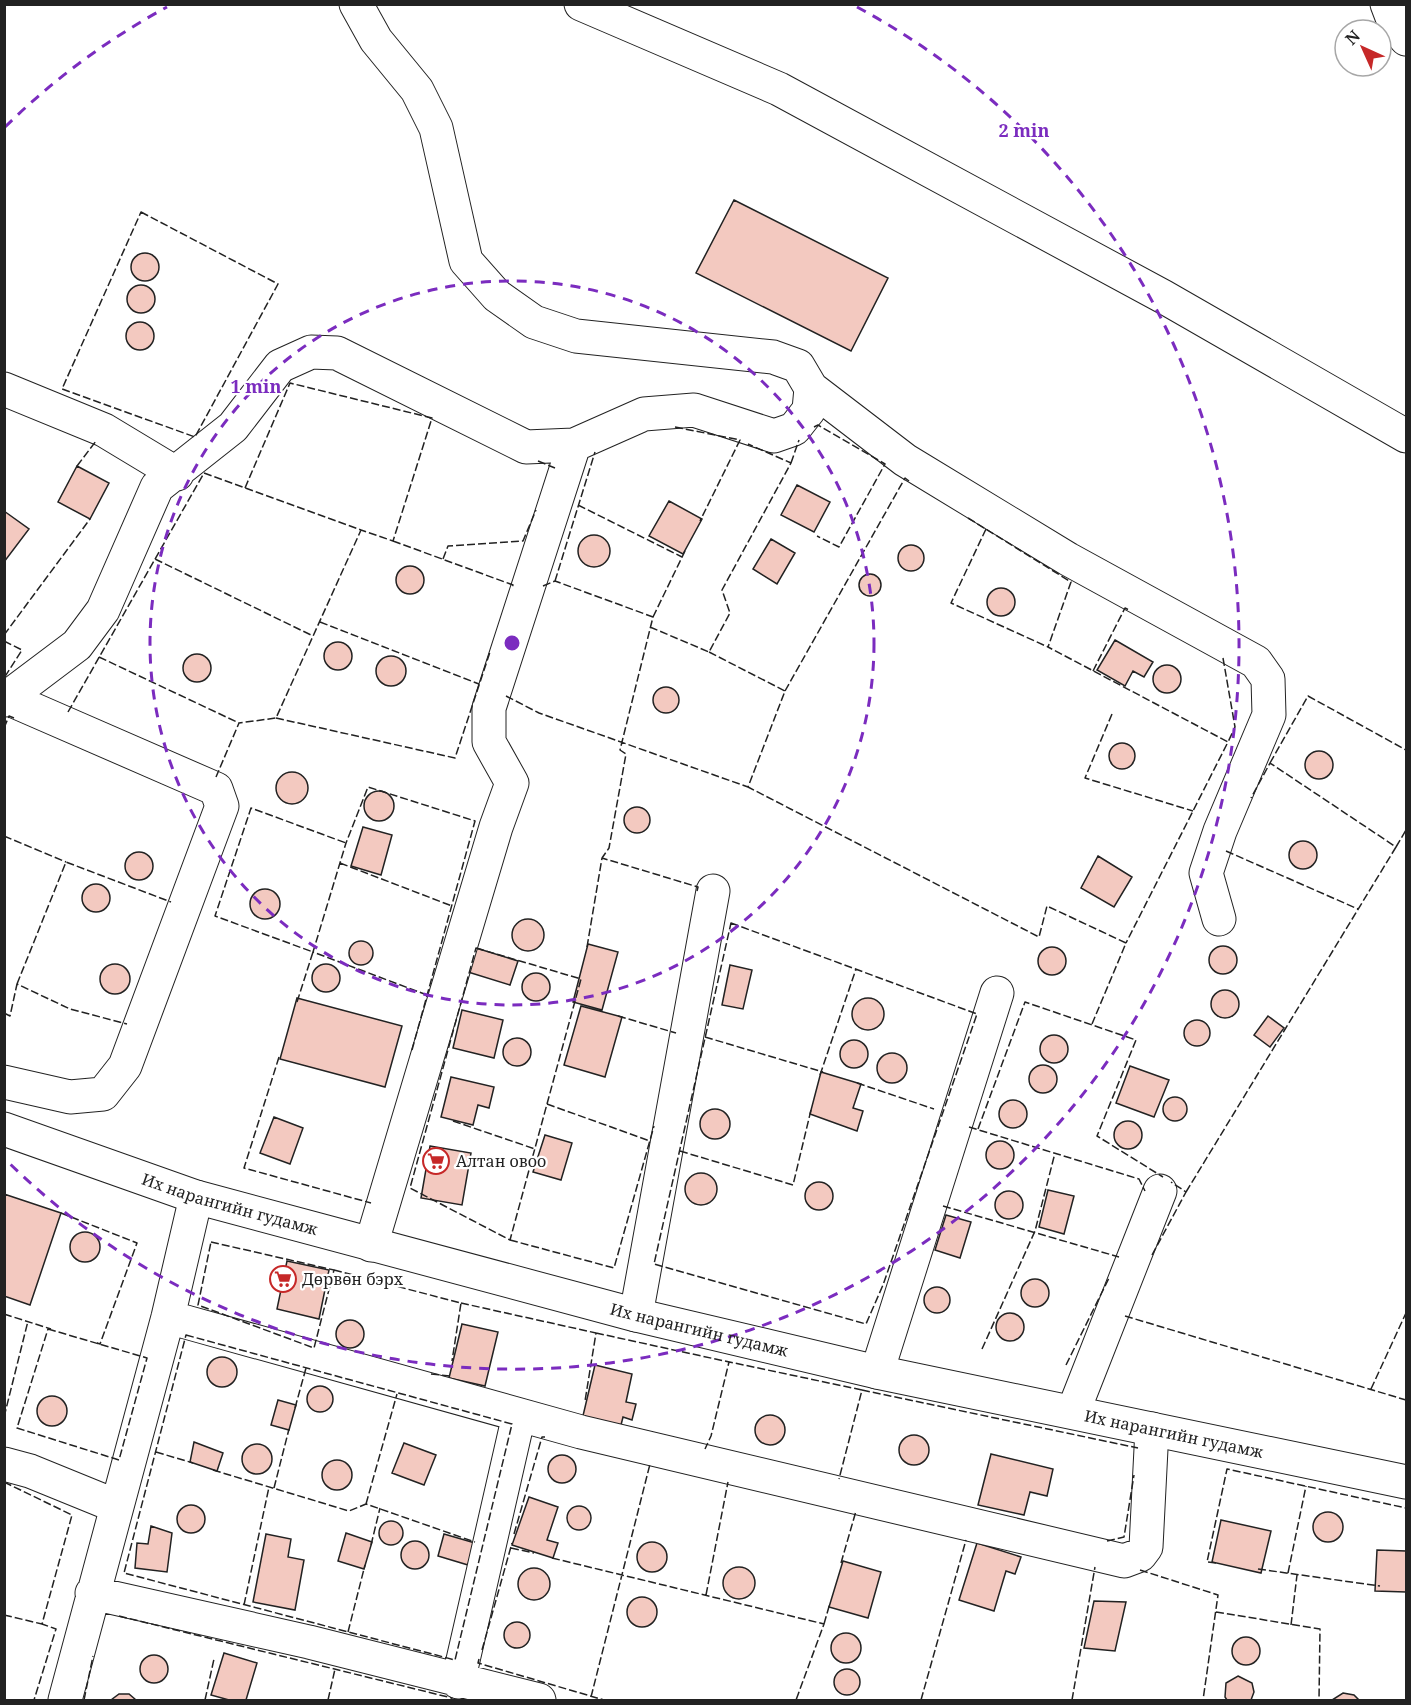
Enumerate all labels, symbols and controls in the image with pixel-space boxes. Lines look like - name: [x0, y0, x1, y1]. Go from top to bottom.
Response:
- north arrow: [1333, 18, 1393, 78]
- text: N: [1340, 25, 1365, 50]
- text: 2 min: [999, 118, 1049, 142]
- text: 1 min: [231, 374, 281, 398]
- centre of rings: [502, 633, 522, 653]
- supermarket icon: Алтан овоо: [421, 1146, 451, 1176]
- place label: Алтан овоо: [456, 1150, 546, 1172]
- street label: Их нарангийн гудамж: [139, 1168, 320, 1240]
- supermarket icon: Дөрвөн бэрх: [268, 1264, 298, 1294]
- place label: Дөрвөн бэрх: [302, 1268, 404, 1290]
- street label: Их нарангийн гудамж: [608, 1298, 790, 1362]
- street label: Их нарангийн гудамж: [1082, 1404, 1265, 1463]

